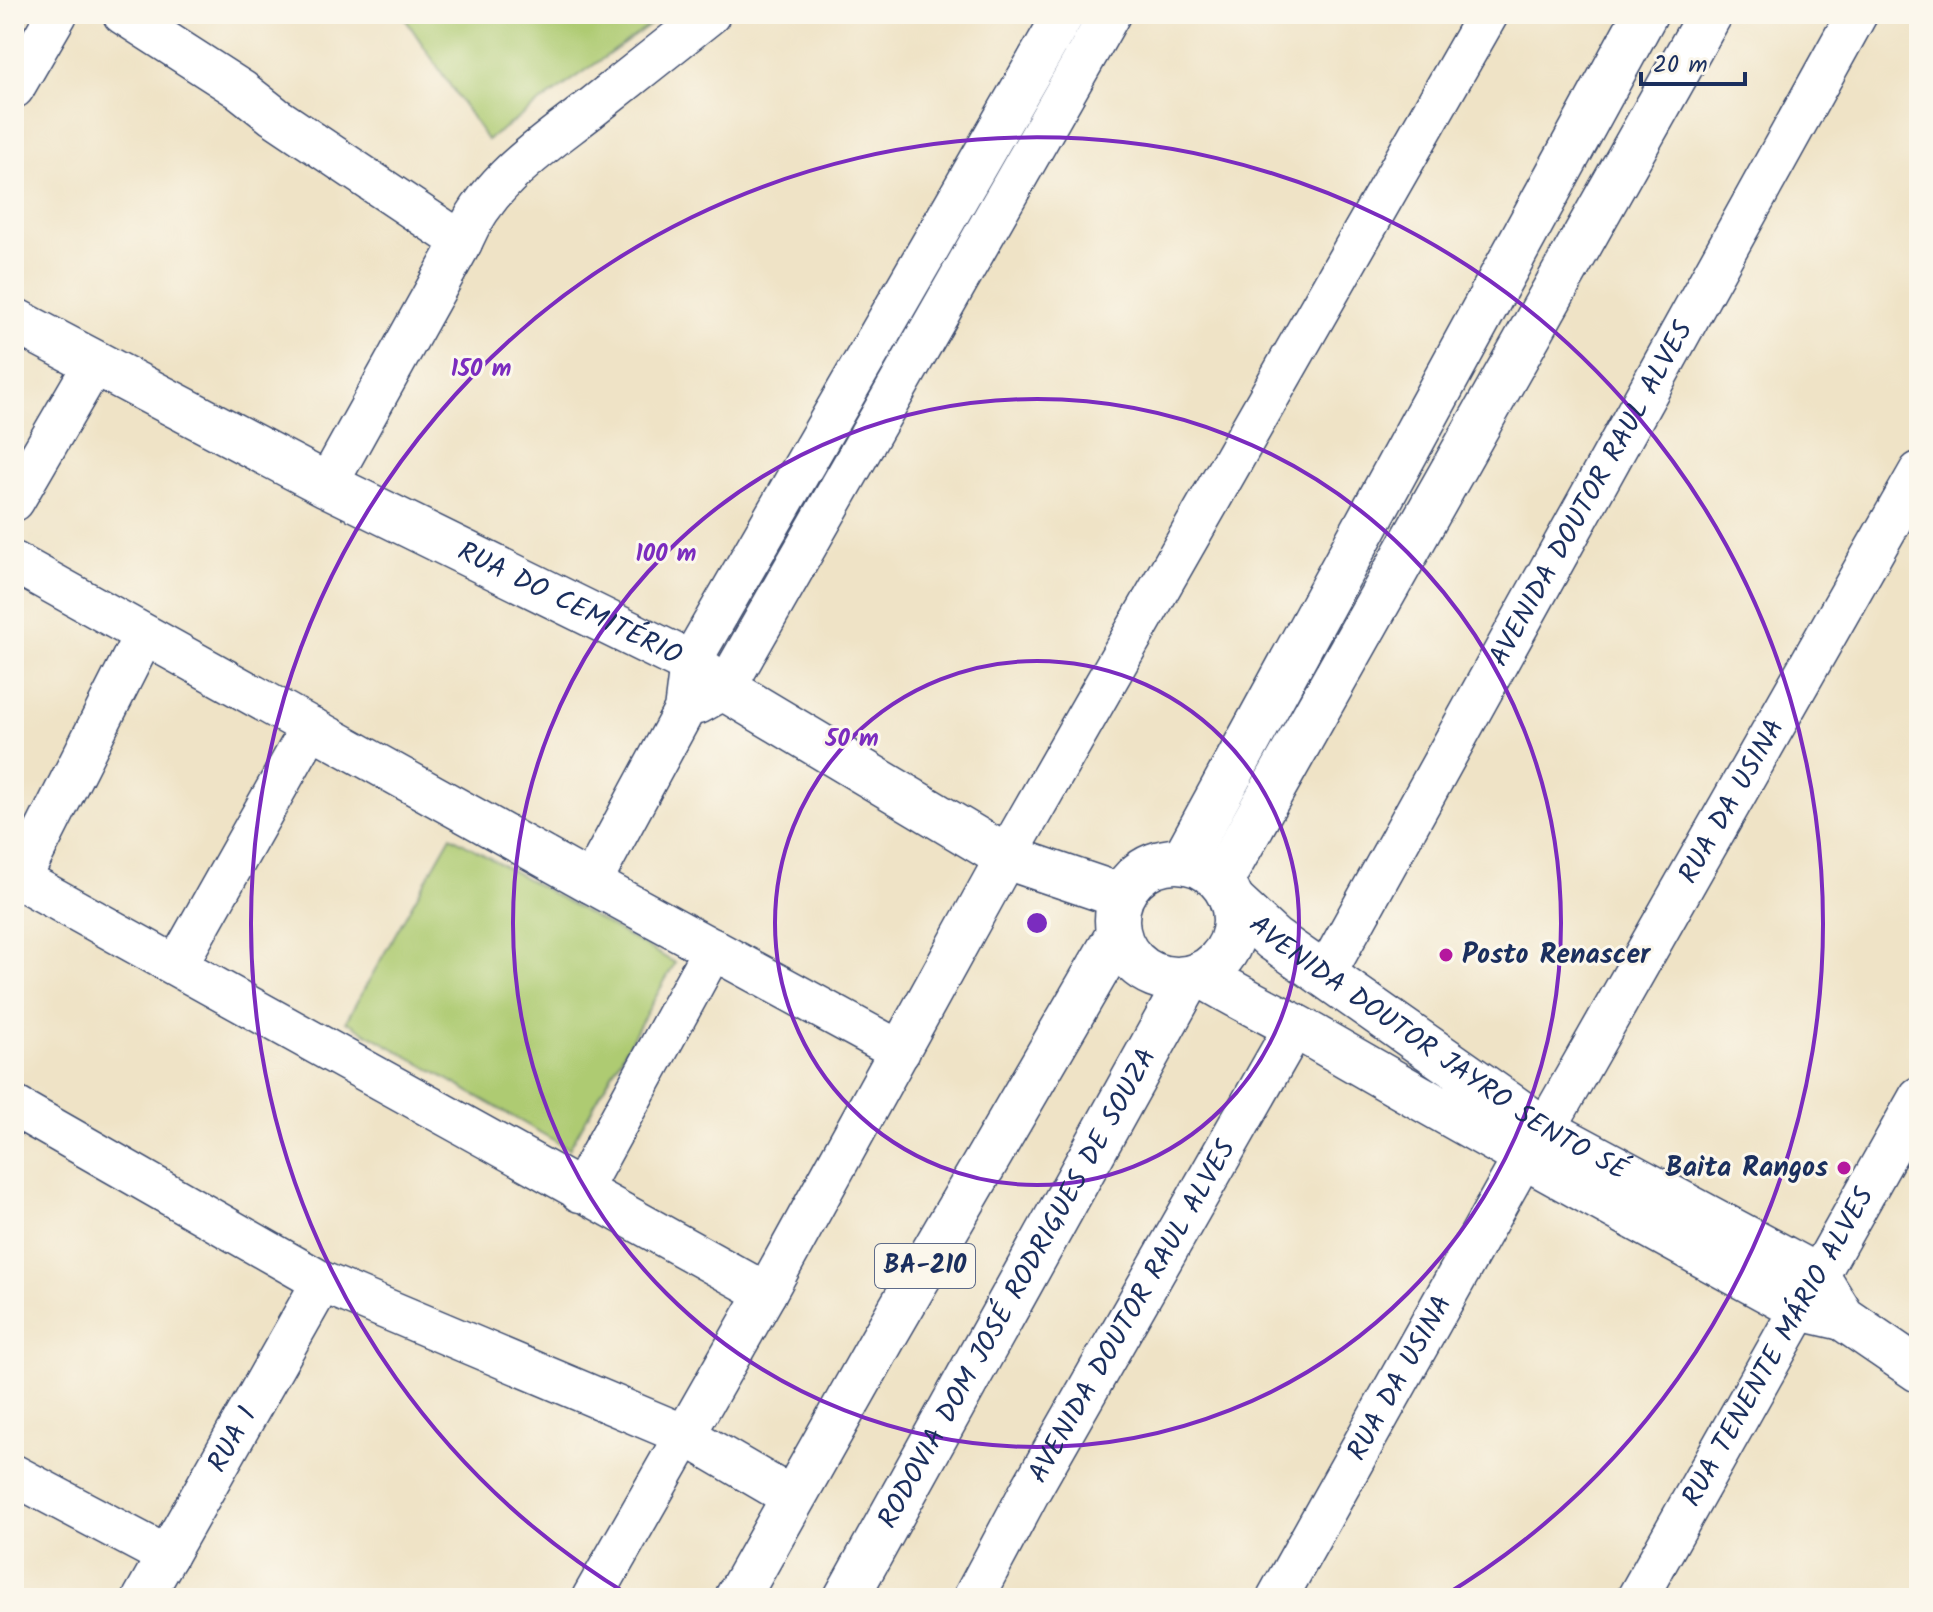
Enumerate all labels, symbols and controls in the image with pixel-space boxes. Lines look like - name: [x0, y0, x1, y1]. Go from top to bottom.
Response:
- scale bar: [1641, 36, 1745, 86]
- text: 20 m: [1653, 46, 1708, 85]
- street label: AVENIDA DOUTOR RAUL ALVES: [1477, 313, 1705, 675]
- text: 150 m: [451, 350, 511, 389]
- street label: RUA DO CEMITÉRIO: [450, 530, 690, 678]
- text: 100 m: [636, 535, 696, 574]
- street label: RUA DA USINA: [1667, 710, 1797, 892]
- text: 50 m: [824, 720, 879, 759]
- street label: AVENIDA DOUTOR JAYRO SENTO SÉ: [1238, 904, 1636, 1193]
- centre of rings: [1023, 909, 1051, 937]
- place label: Posto Renascer: [1462, 933, 1652, 978]
- marker: Posto Renascer: [1437, 946, 1455, 964]
- street label: RODOVIA DOM JOSÉ RODRIGUES DE SOUZA: [866, 1040, 1169, 1537]
- street label: AVENIDA DOUTOR RAUL ALVES: [1017, 1131, 1248, 1492]
- place label: Baita Rangos: [1665, 1146, 1828, 1191]
- marker: Baita Rangos: [1835, 1159, 1853, 1177]
- street label: RUA TENENTE MÁRIO ALVES: [1670, 1179, 1886, 1515]
- road number: BA-210: [875, 1244, 975, 1288]
- street label: RUA DA USINA: [1335, 1287, 1465, 1469]
- street label: RUA 1: [196, 1398, 270, 1481]

